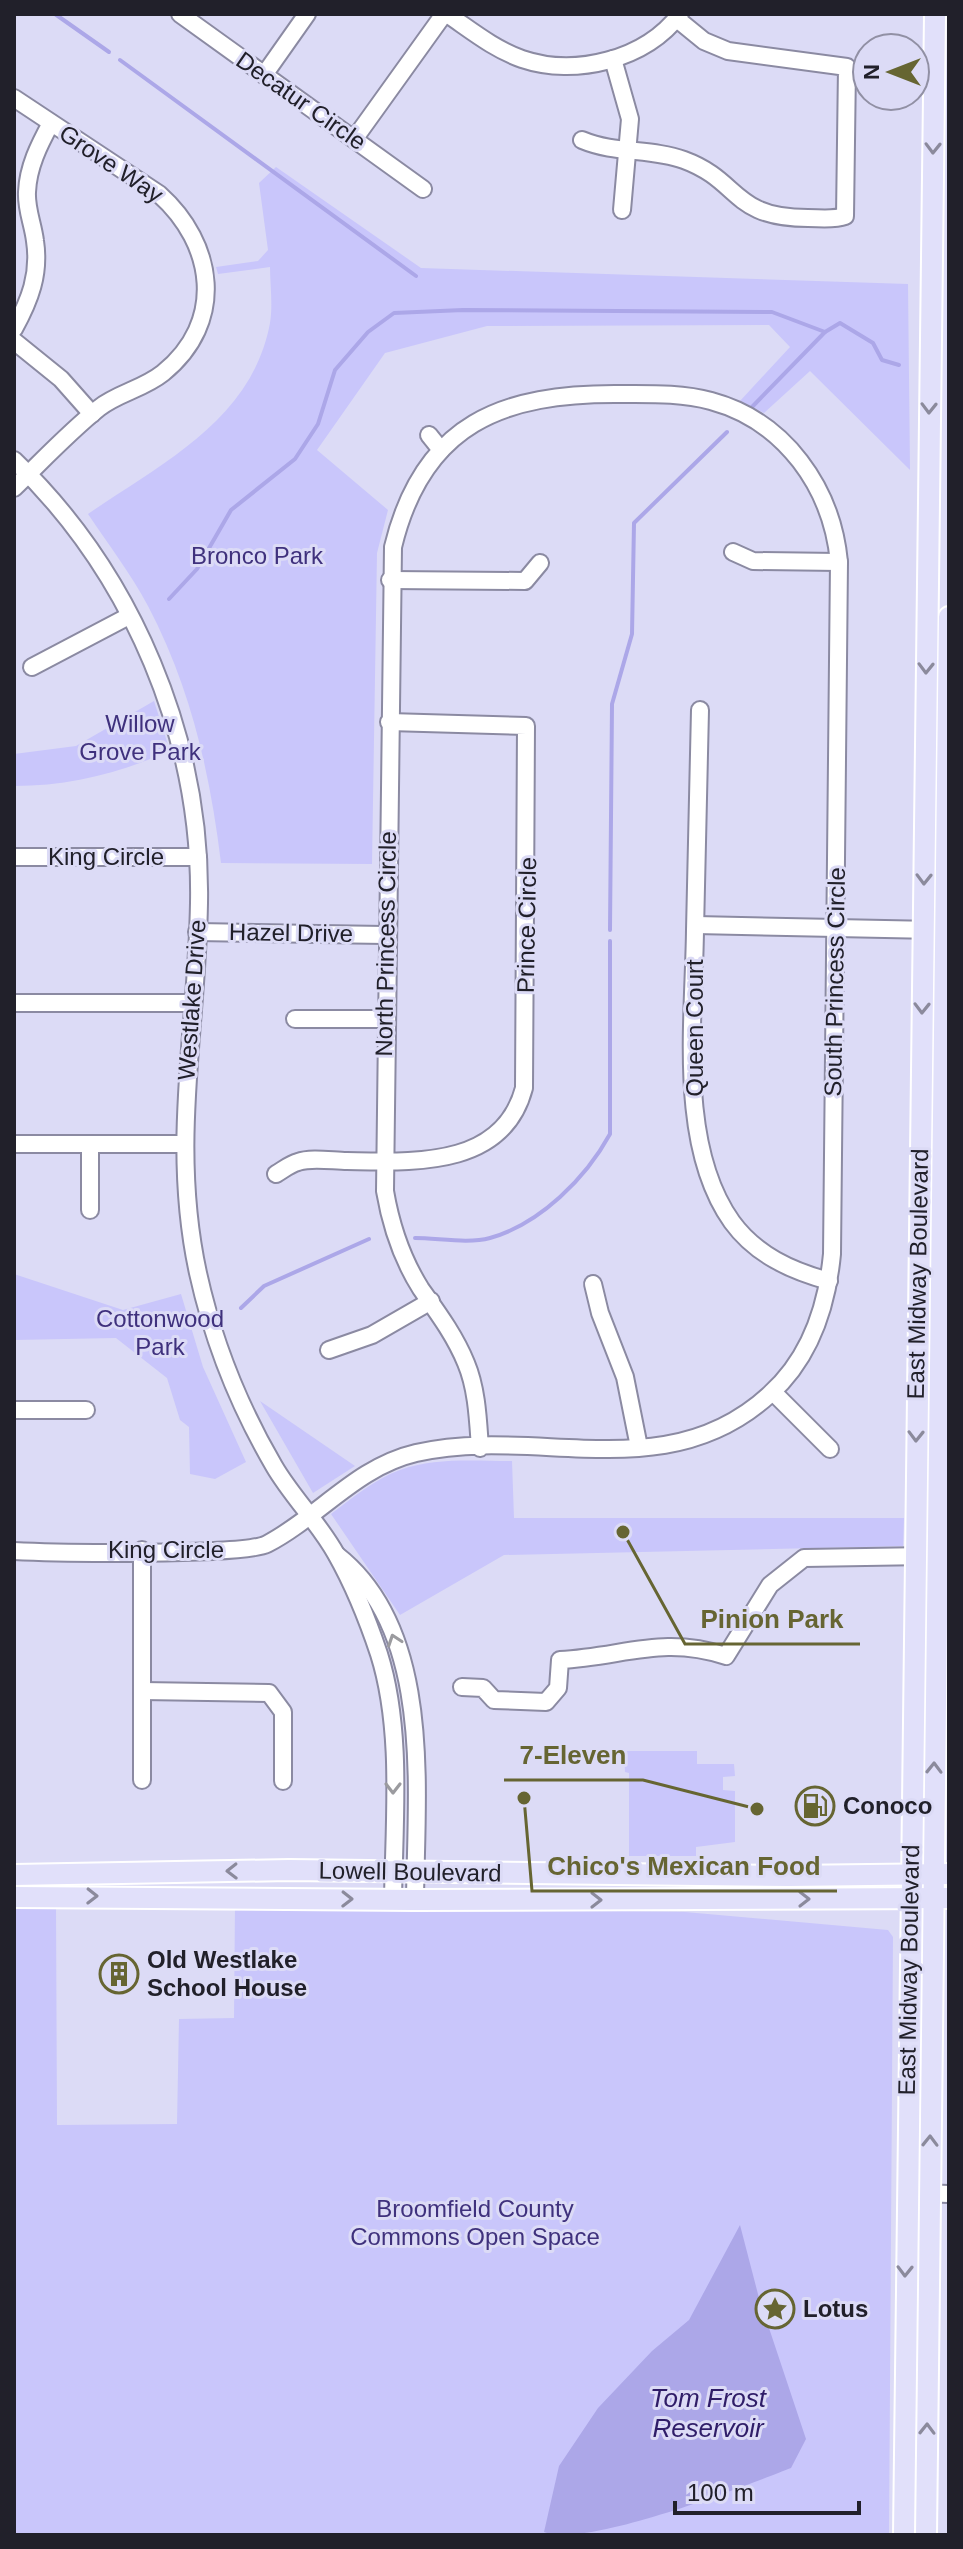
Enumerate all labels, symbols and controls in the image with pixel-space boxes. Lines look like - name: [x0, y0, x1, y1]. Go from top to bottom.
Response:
- north arrow: [851, 32, 931, 112]
- street label: Decatur Circle: [231, 46, 371, 155]
- text: N: [859, 64, 884, 80]
- street label: Grove Way: [54, 119, 168, 208]
- one-way arrow: [924, 142, 942, 155]
- one-way arrow: [921, 402, 938, 415]
- park label: Bronco Park: [191, 542, 324, 569]
- one-way arrow: [917, 662, 935, 675]
- park label: Willow Grove Park: [79, 710, 202, 765]
- street label: North Princess Circle: [370, 831, 401, 1057]
- street label: King Circle: [48, 843, 164, 870]
- street label: Prince Circle: [512, 857, 541, 993]
- street label: South Princess Circle: [819, 867, 850, 1097]
- one-way arrow: [915, 873, 932, 886]
- street label: Hazel Drive: [229, 918, 353, 947]
- street label: Westlake Drive: [172, 919, 211, 1081]
- street label: Queen Court: [681, 959, 708, 1097]
- one-way arrow: [913, 1002, 931, 1015]
- street label: East Midway Boulevard: [902, 1148, 933, 1400]
- park label: Cottonwood Park: [96, 1305, 224, 1360]
- one-way arrow: [907, 1430, 925, 1443]
- street label: King Circle: [108, 1536, 224, 1563]
- callout: Pinion Park: [685, 1594, 860, 1644]
- text: Pinion Park: [700, 1604, 844, 1634]
- one-way arrow: [387, 1634, 403, 1648]
- callout: 7-Eleven: [504, 1730, 643, 1780]
- text: 7-Eleven: [520, 1740, 626, 1770]
- one-way arrow: [925, 1761, 943, 1774]
- one-way arrow: [384, 1782, 402, 1795]
- fuel station icon: Conoco: [794, 1785, 836, 1827]
- place label: Conoco: [843, 1792, 932, 1819]
- callout: Chico's Mexican Food: [532, 1841, 837, 1891]
- street label: East Midway Boulevard: [893, 1844, 924, 2096]
- text: Chico's Mexican Food: [547, 1851, 821, 1881]
- street label: Lowell Boulevard: [318, 1856, 502, 1887]
- one-way arrow: [225, 1862, 238, 1880]
- one-way arrow: [86, 1888, 99, 1905]
- one-way arrow: [341, 1890, 354, 1908]
- one-way arrow: [798, 1890, 811, 1908]
- one-way arrow: [590, 1891, 603, 1909]
- place label: Old Westlake School House: [147, 1946, 307, 2001]
- building icon: Old Westlake School House: [98, 1953, 140, 1995]
- one-way arrow: [921, 2134, 939, 2147]
- park label: Broomfield County Commons Open Space: [350, 2195, 600, 2250]
- one-way arrow: [897, 2265, 914, 2278]
- place icon: Lotus: [754, 2288, 796, 2330]
- place label: Lotus: [803, 2295, 868, 2322]
- water label: Tom Frost Reservoir: [650, 2383, 768, 2443]
- one-way arrow: [918, 2422, 936, 2435]
- scale bar: [675, 2465, 859, 2515]
- text: 100 m: [687, 2479, 754, 2506]

